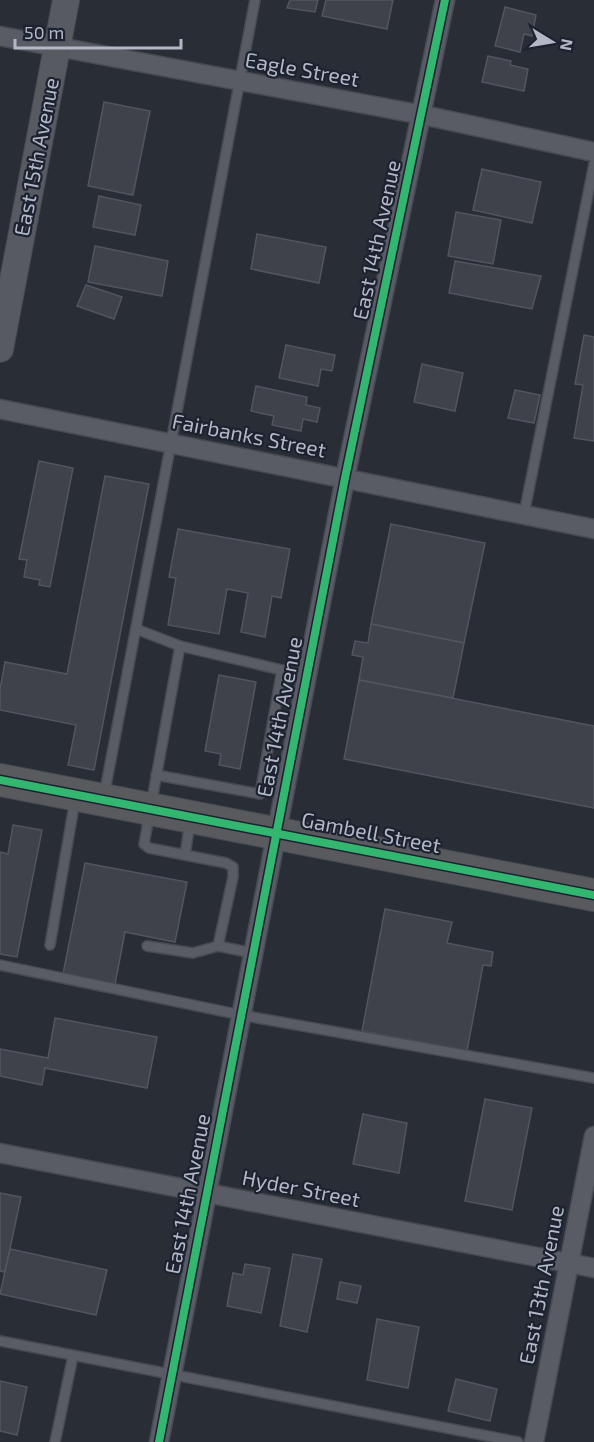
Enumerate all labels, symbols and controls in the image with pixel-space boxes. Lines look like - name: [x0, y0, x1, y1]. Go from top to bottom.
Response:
- scale bar: [15, 12, 182, 50]
- north arrow: [522, 12, 582, 72]
- text: 50 m: [24, 21, 64, 43]
- text: N: [557, 37, 578, 52]
- street label: Eagle Street: [243, 46, 361, 91]
- street label: East 15th Avenue: [8, 75, 63, 238]
- street label: East 14th Avenue: [346, 158, 405, 322]
- street label: Fairbanks Street: [170, 407, 328, 462]
- street label: East 14th Avenue: [251, 634, 306, 799]
- street label: Gambell Street: [300, 806, 443, 857]
- street label: East 14th Avenue: [159, 1111, 214, 1276]
- street label: Hyder Street: [240, 1164, 362, 1211]
- street label: East 13th Avenue: [513, 1203, 568, 1366]

